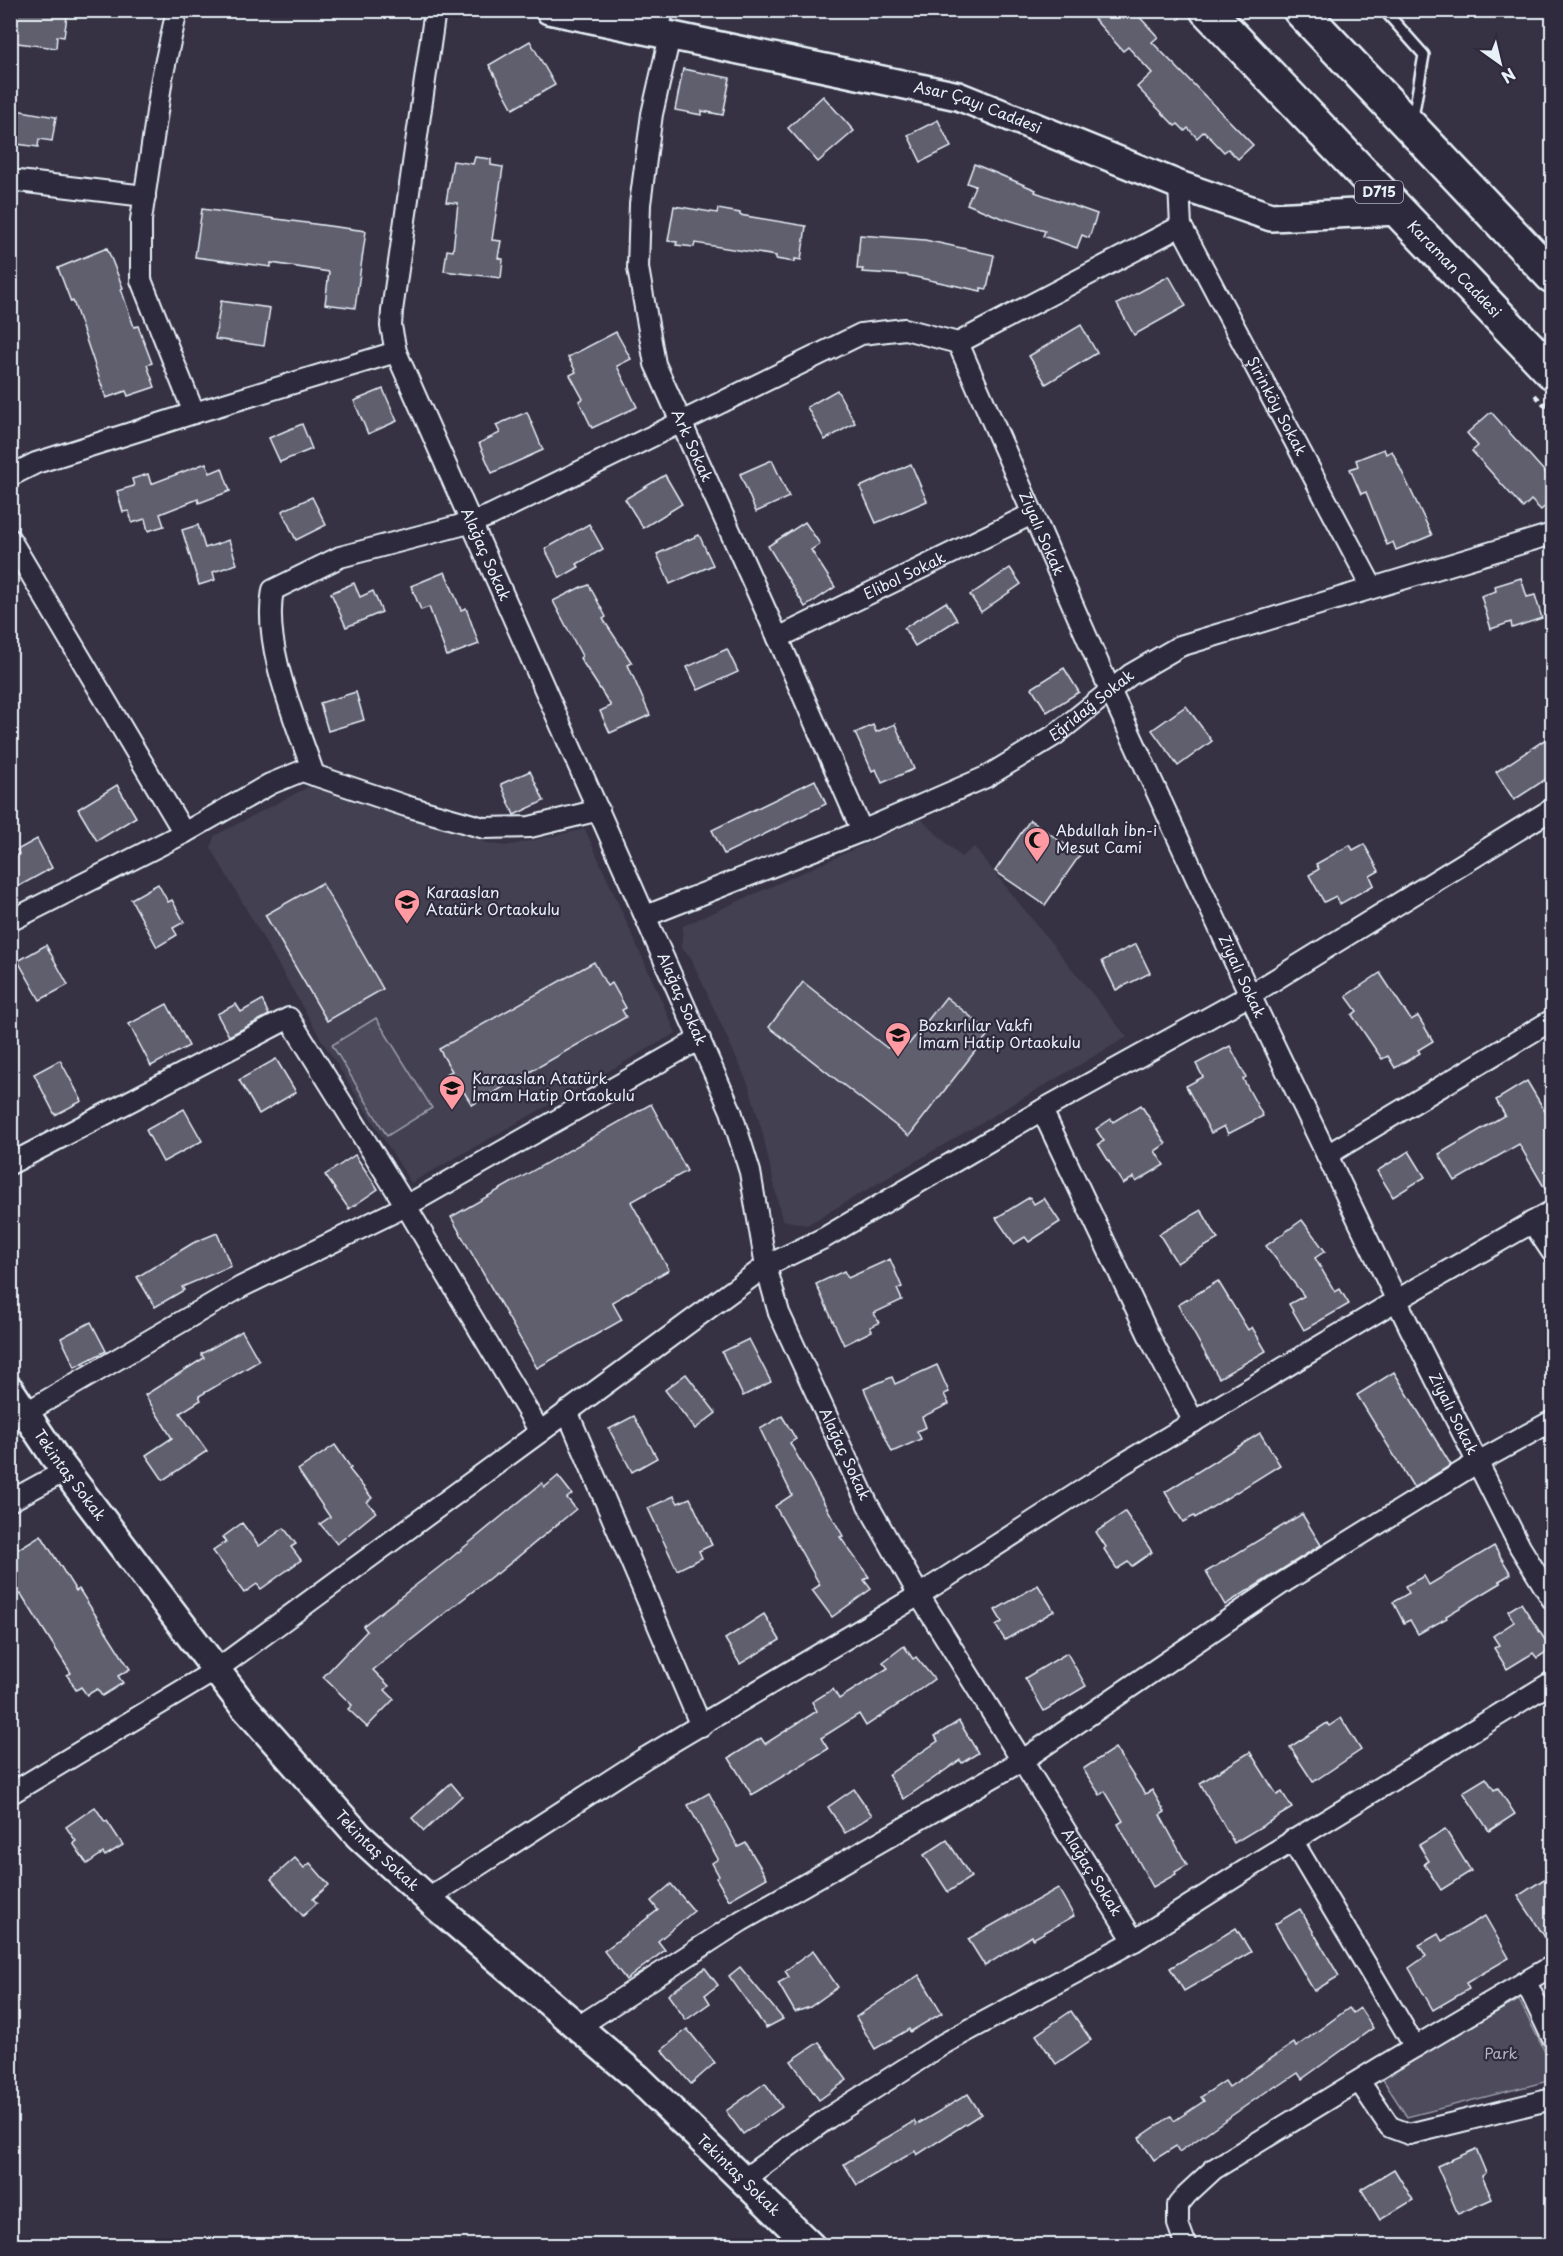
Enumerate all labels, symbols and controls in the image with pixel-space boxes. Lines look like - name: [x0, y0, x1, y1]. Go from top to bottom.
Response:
- north arrow: [1470, 33, 1530, 93]
- text: N: [1497, 63, 1521, 90]
- street label: Asar Çayı Caddesi: [912, 74, 1045, 139]
- road number: D715: [1355, 181, 1403, 203]
- street label: Karaman Caddesi: [1403, 214, 1507, 322]
- street label: Şirinköy Sokak: [1242, 352, 1314, 460]
- street label: Ark Sokak: [667, 405, 720, 486]
- street label: Ziyalı Sokak: [1014, 487, 1072, 579]
- street label: Alağaç Sokak: [456, 504, 518, 605]
- street label: Elibol Sokak: [859, 545, 949, 605]
- street label: Eğridağ Sokak: [1044, 663, 1139, 746]
- place label: Abdullah İbn-i Mesut Cami: [1056, 818, 1157, 858]
- mosque icon: Abdullah İbn-i Mesut Cami: [1022, 825, 1052, 863]
- place label: Karaaslan Atatürk Ortaokulu: [426, 880, 560, 920]
- school or university icon: Karaaslan Atatürk Ortaokulu: [392, 887, 422, 925]
- street label: Ziyalı Sokak: [1214, 930, 1272, 1022]
- street label: Alağaç Sokak: [652, 948, 714, 1049]
- place label: Bozkırlılar Vakfı İmam Hatip Ortaokulu: [918, 1013, 1081, 1053]
- school or university icon: Bozkırlılar Vakfı İmam Hatip Ortaokulu: [883, 1020, 913, 1058]
- place label: Karaaslan Atatürk İmam Hatip Ortaokulu: [472, 1066, 635, 1106]
- school or university icon: Karaaslan Atatürk İmam Hatip Ortaokulu: [437, 1073, 467, 1111]
- street label: Ziyalı Sokak: [1424, 1368, 1485, 1459]
- street label: Alağaç Sokak: [815, 1404, 877, 1504]
- street label: Tekintaş Sokak: [29, 1424, 112, 1525]
- street label: Tekintaş Sokak: [331, 1804, 425, 1896]
- street label: Alağaç Sokak: [1057, 1823, 1129, 1920]
- park label: Park: [1484, 2041, 1518, 2064]
- street label: Tekintaş Sokak: [692, 2128, 787, 2221]

